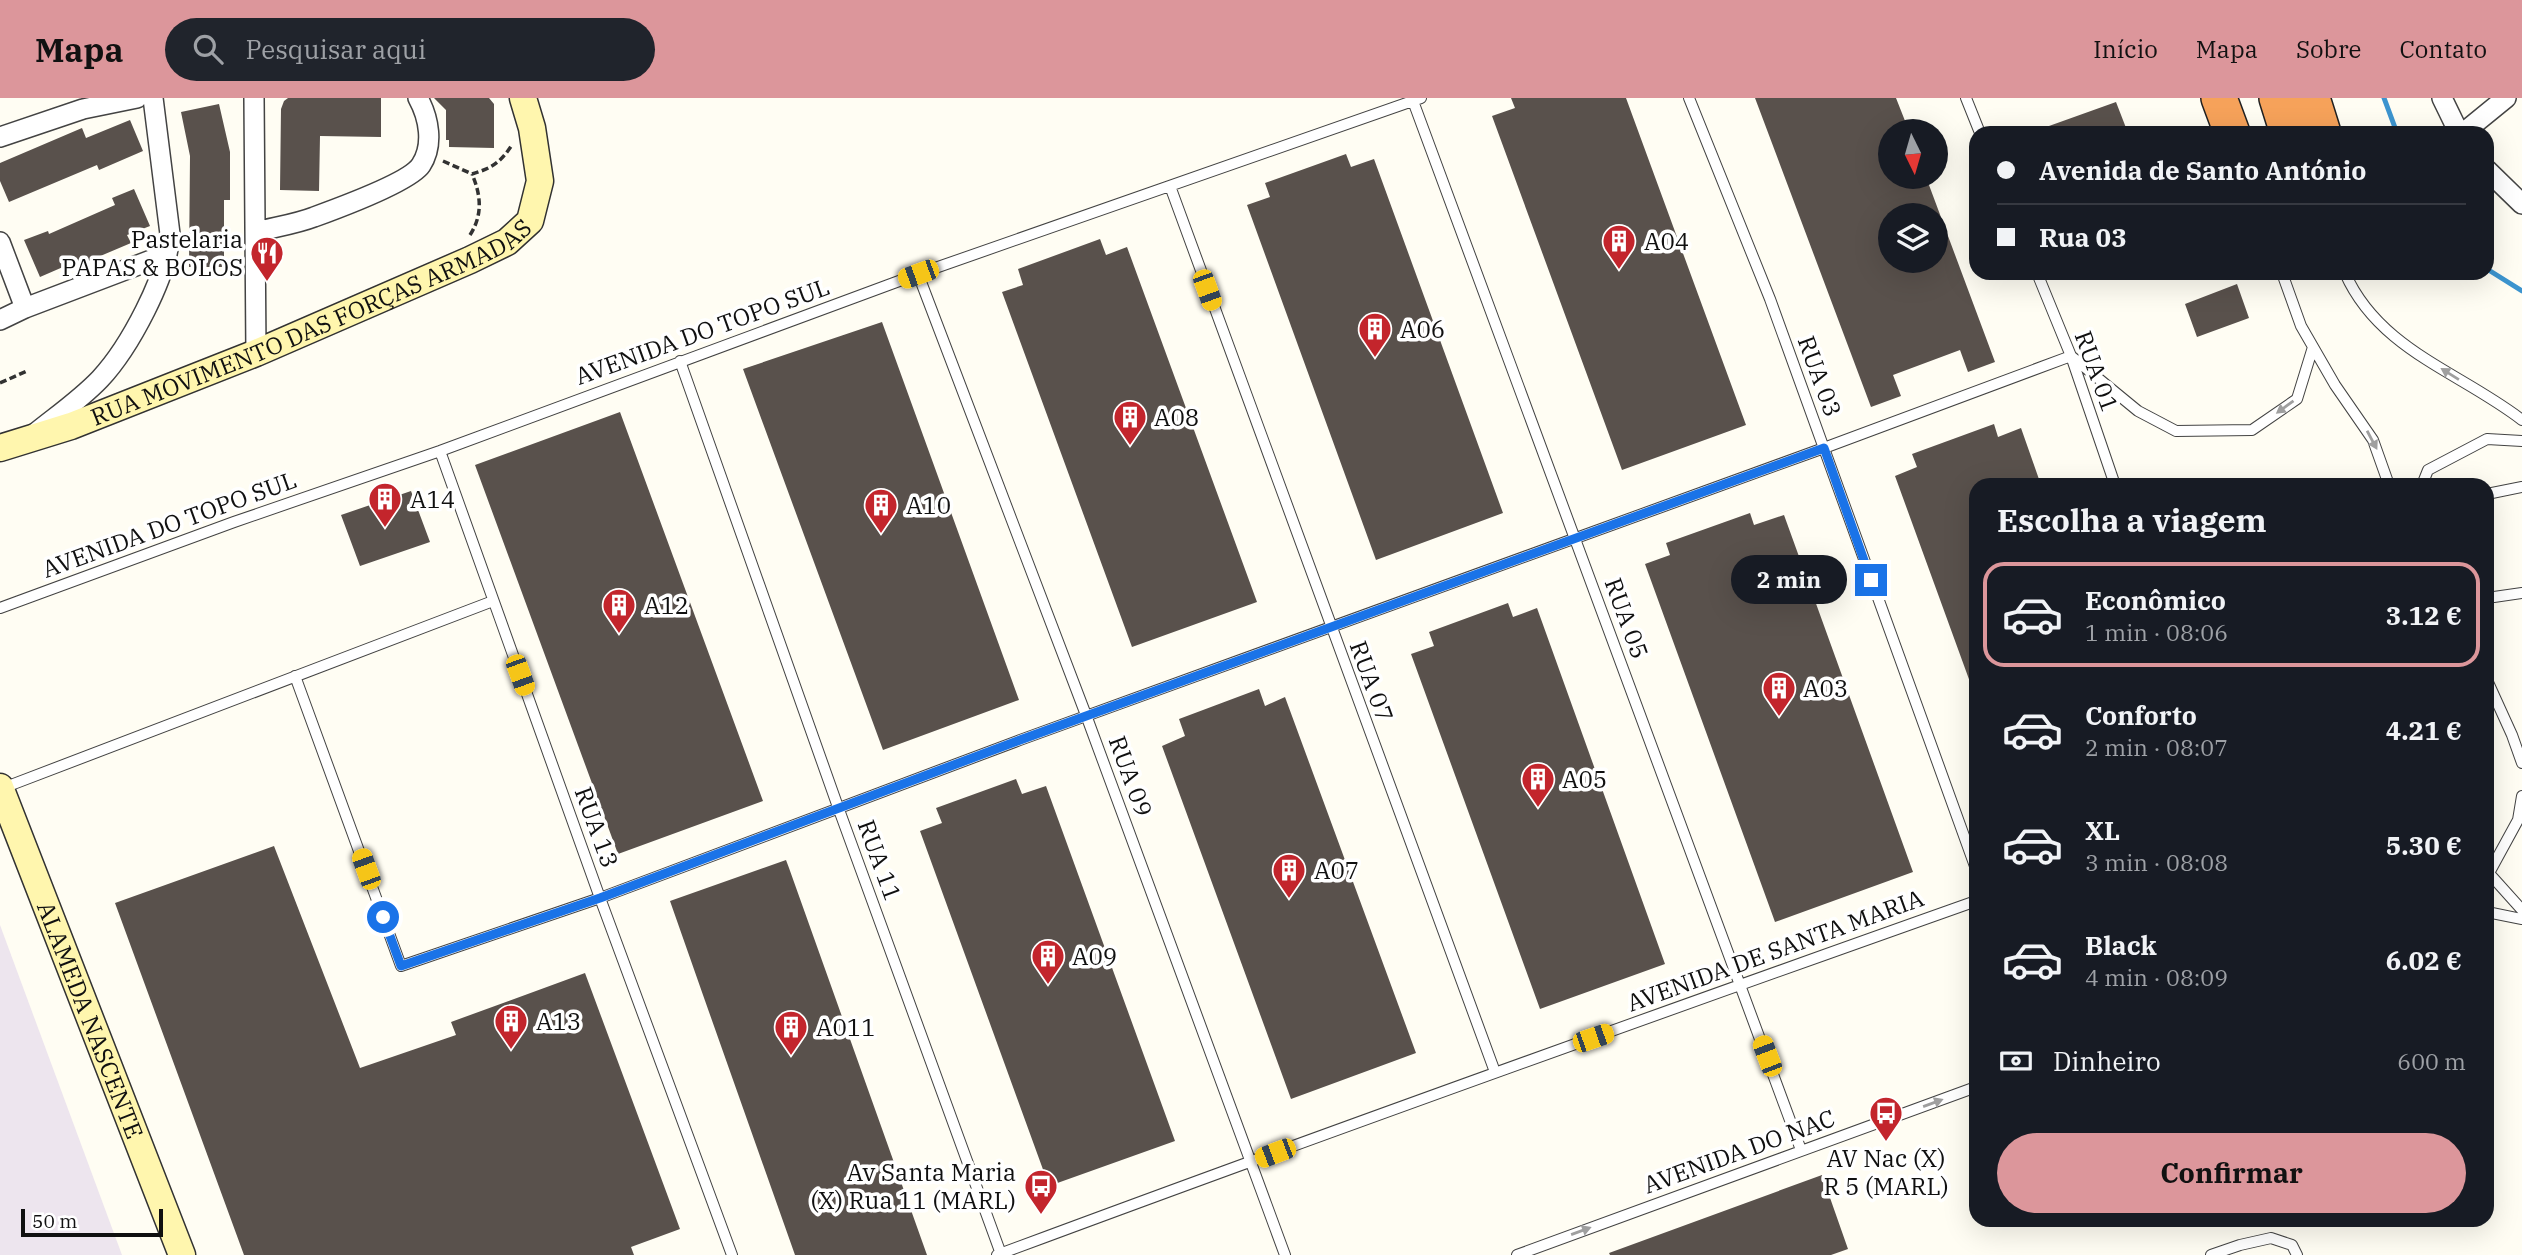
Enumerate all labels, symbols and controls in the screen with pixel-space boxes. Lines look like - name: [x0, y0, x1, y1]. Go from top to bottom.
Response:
- search box: [165, 18, 655, 81]
- text: Mapa: [35, 28, 123, 71]
- icon: search: [189, 30, 227, 68]
- text: Pesquisar aqui: [245, 32, 426, 66]
- text: Início: [2093, 33, 2158, 65]
- text: Mapa: [2196, 33, 2258, 65]
- text: Sobre: [2296, 33, 2361, 65]
- text: Contato: [2399, 33, 2487, 65]
- north arrow: [1878, 119, 1948, 189]
- map controls: [1878, 119, 1948, 273]
- text: Avenida de Santo António: [2039, 153, 2366, 187]
- button: layers: [1878, 203, 1948, 273]
- street label: RUA MOVIMENTO DAS FORÇAS ARMADAS: [86, 212, 538, 433]
- text: Rua 03: [2039, 220, 2127, 254]
- building icon: A04: [1600, 222, 1638, 271]
- place label: Pastelaria PAPAS & BOLOS: [61, 223, 243, 283]
- place label: A04: [1644, 225, 1689, 257]
- restaurant icon: Pastelaria PAPAS & BOLOS: [248, 234, 286, 283]
- car: [895, 257, 942, 291]
- car: [1190, 267, 1225, 313]
- street label: AVENIDA DO TOPO SUL: [570, 270, 834, 392]
- building icon: A06: [1356, 310, 1394, 359]
- place label: A06: [1400, 313, 1445, 345]
- street label: RUA 01: [2068, 326, 2126, 416]
- street label: RUA 03: [1791, 331, 1849, 421]
- one-way arrow: [2440, 367, 2460, 380]
- building icon: A08: [1111, 398, 1149, 447]
- one-way arrow: [2276, 400, 2294, 414]
- place label: A08: [1154, 401, 1199, 433]
- one-way arrow: [2366, 430, 2377, 450]
- street label: AVENIDA DO TOPO SUL: [37, 463, 301, 585]
- building icon: A14: [366, 480, 404, 529]
- place label: A14: [410, 483, 455, 515]
- building icon: A10: [862, 486, 900, 535]
- place label: A10: [906, 489, 951, 521]
- text: Escolha a viagem: [1997, 499, 2267, 541]
- callout: 2 min: [1731, 556, 1846, 604]
- text: 2 min: [1757, 564, 1821, 594]
- route end: [1855, 564, 1887, 596]
- street label: RUA 05: [1598, 573, 1656, 663]
- icon: car: [2001, 583, 2064, 646]
- text: Econômico: [2085, 583, 2226, 617]
- building icon: A12: [600, 586, 638, 635]
- place label: A12: [644, 589, 689, 621]
- text: 3.12 €: [2386, 598, 2462, 632]
- text: 1 min · 08:06: [2085, 617, 2228, 647]
- street label: RUA 07: [1343, 636, 1401, 726]
- car: [503, 652, 538, 698]
- building icon: A03: [1760, 669, 1798, 718]
- place label: A03: [1803, 672, 1848, 704]
- icon: car: [2001, 698, 2064, 761]
- text: Conforto: [2085, 698, 2197, 732]
- text: 4.21 €: [2386, 713, 2462, 747]
- street label: RUA 09: [1102, 731, 1160, 821]
- text: 2 min · 08:07: [2085, 732, 2228, 762]
- building icon: A05: [1519, 760, 1557, 809]
- place label: A05: [1562, 763, 1607, 795]
- street label: RUA 13: [568, 782, 626, 872]
- icon: car: [2001, 813, 2064, 876]
- text: XL: [2085, 813, 2120, 847]
- street label: RUA 11: [851, 815, 909, 905]
- text: 5.30 €: [2386, 828, 2462, 862]
- car: [349, 846, 384, 892]
- text: 3 min · 08:08: [2085, 847, 2228, 877]
- building icon: A07: [1270, 851, 1308, 900]
- place label: A07: [1314, 854, 1359, 886]
- street label: AVENIDA DE SANTA MARIA: [1622, 881, 1928, 1019]
- street label: ALAMEDA NASCENTE: [30, 897, 151, 1143]
- route start: [367, 901, 399, 933]
- icon: car: [2001, 928, 2064, 991]
- text: Black: [2085, 928, 2157, 962]
- building icon: A09: [1029, 937, 1067, 986]
- place label: A09: [1072, 940, 1117, 972]
- text: 6.02 €: [2386, 943, 2462, 977]
- text: 4 min · 08:09: [2085, 962, 2228, 992]
- building icon: A13: [492, 1002, 530, 1051]
- place label: A13: [536, 1005, 581, 1037]
- building icon: A011: [772, 1008, 810, 1057]
- place label: A011: [816, 1011, 876, 1043]
- car: [1570, 1021, 1617, 1055]
- car: [1750, 1033, 1785, 1079]
- icon: cash: [1997, 1042, 2035, 1080]
- text: Dinheiro: [2053, 1044, 2161, 1078]
- text: 600 m: [2397, 1046, 2466, 1076]
- bus stop icon: AV Nac (X) R 5 (MARL): [1867, 1094, 1905, 1143]
- one-way arrow: [1922, 1097, 1943, 1108]
- street label: AVENIDA DO NAC: [1639, 1101, 1839, 1201]
- button: Confirmar: [1997, 1133, 2466, 1213]
- car: [1252, 1136, 1299, 1170]
- place label: AV Nac (X) R 5 (MARL): [1823, 1142, 1949, 1202]
- place label: Av Santa Maria (X) Rua 11 (MARL): [810, 1156, 1016, 1216]
- bus stop icon: Av Santa Maria (X) Rua 11 (MARL): [1022, 1167, 1060, 1216]
- scale bar: [21, 1206, 163, 1238]
- text: 50 m: [32, 1209, 77, 1233]
- one-way arrow: [1571, 1226, 1592, 1237]

